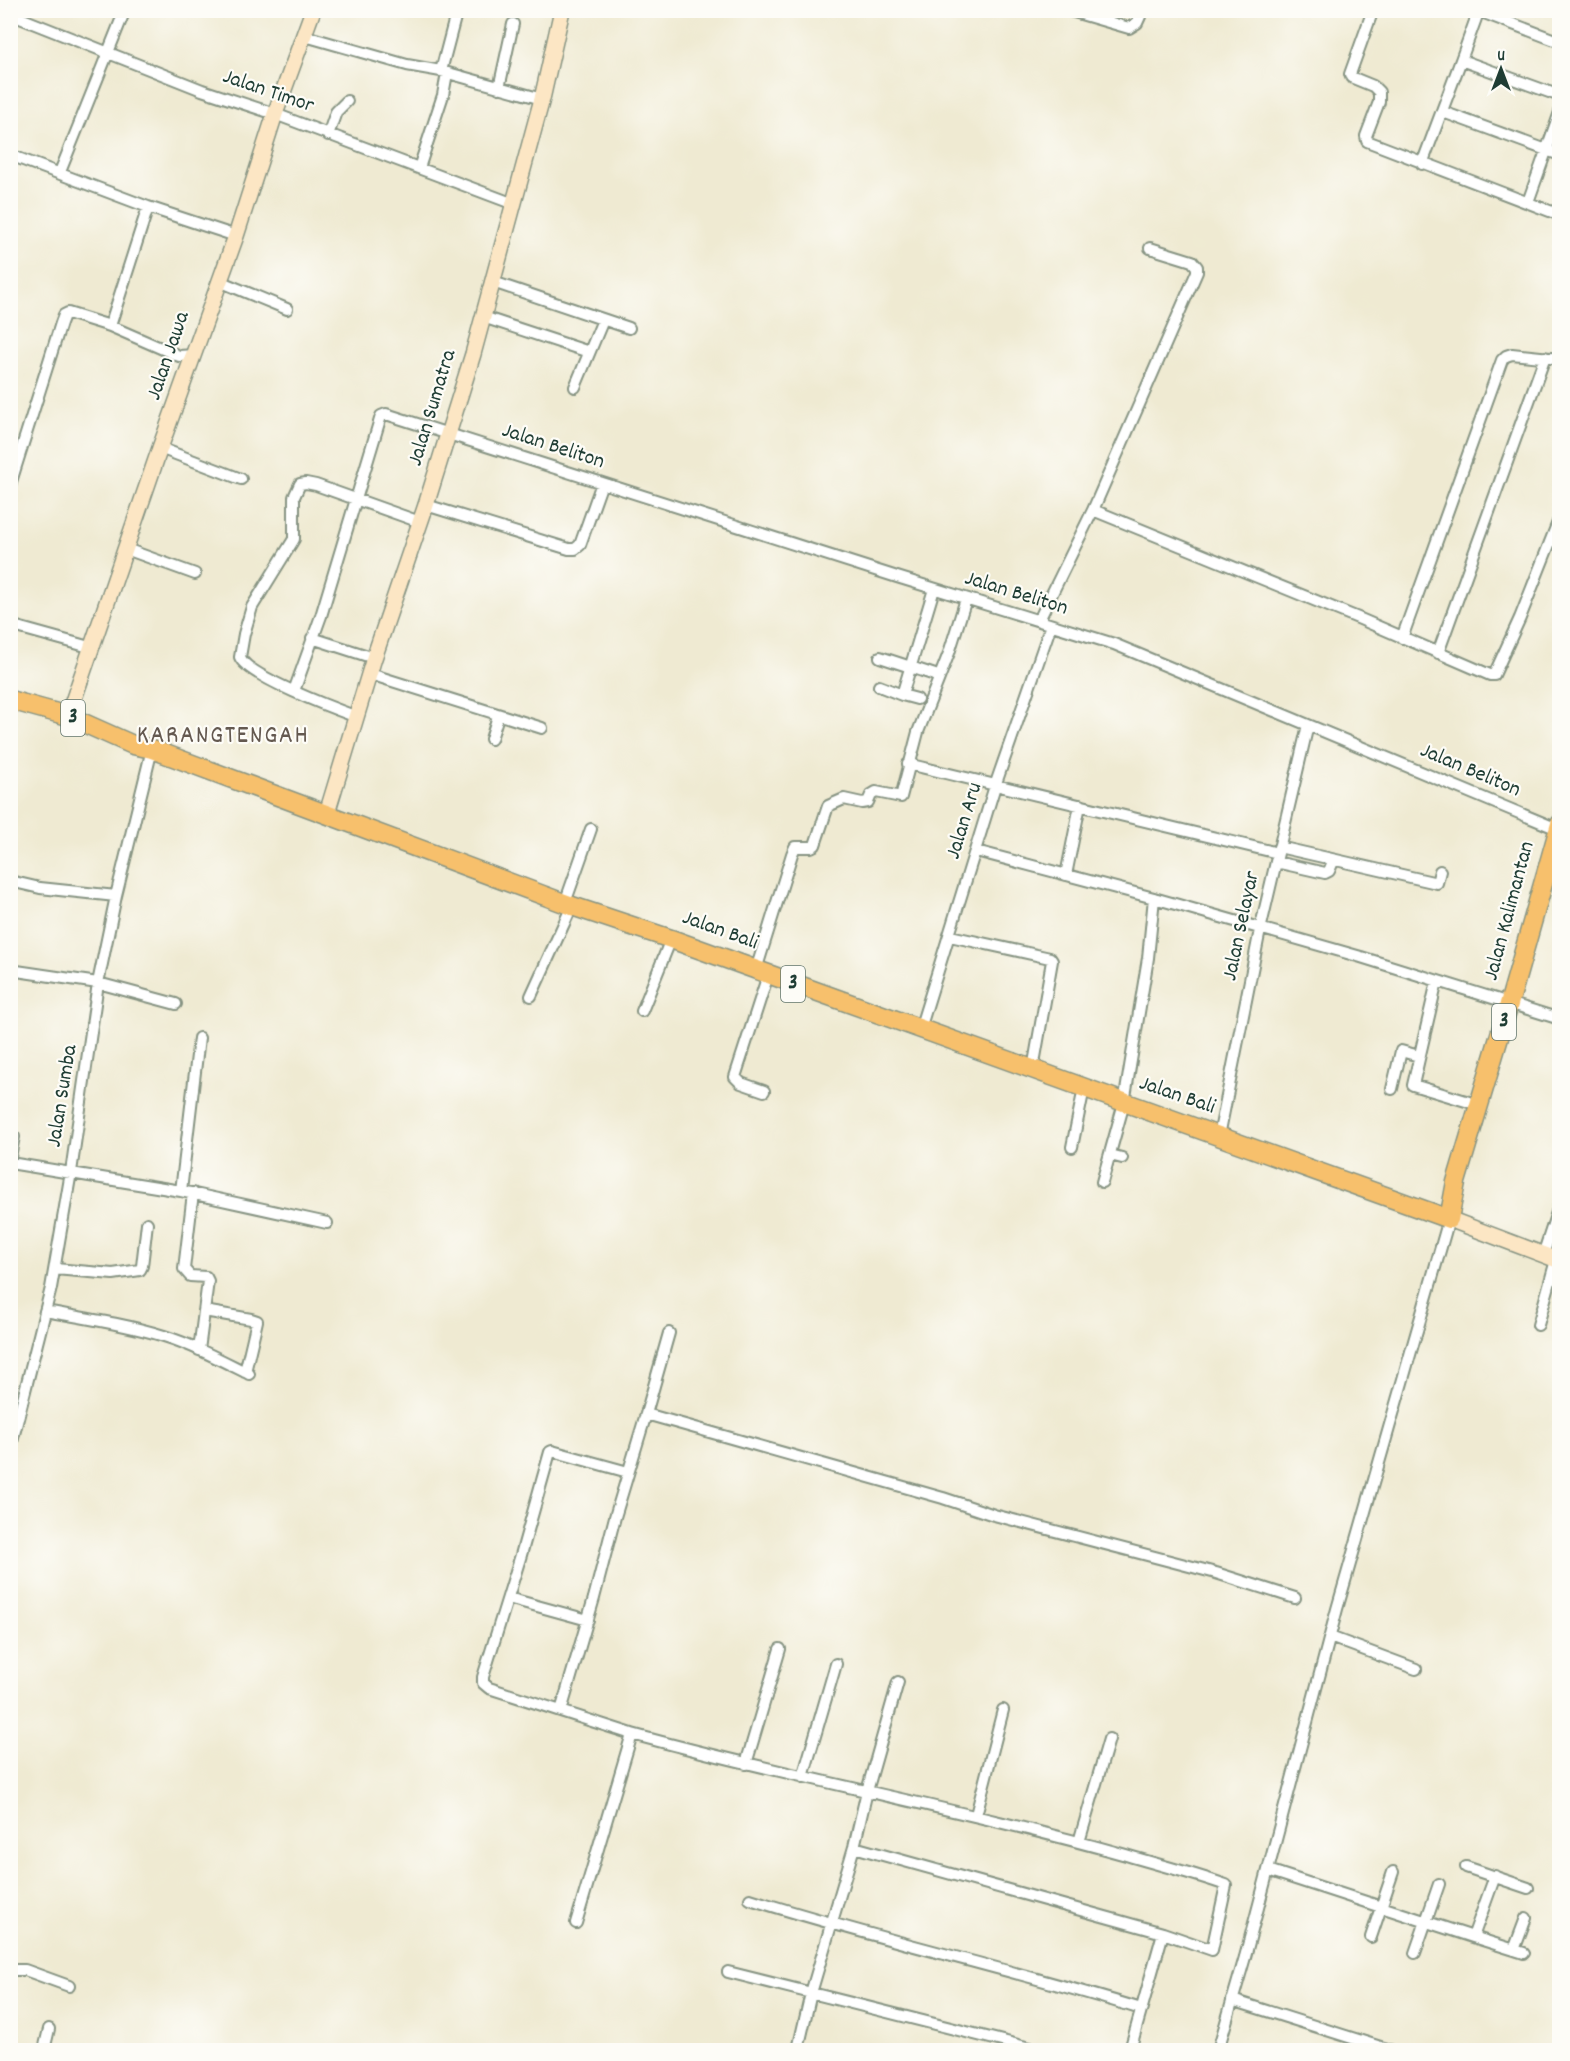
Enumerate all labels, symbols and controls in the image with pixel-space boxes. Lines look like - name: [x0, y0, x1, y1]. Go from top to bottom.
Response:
- north arrow: [1471, 39, 1531, 99]
- text: U: [1497, 45, 1505, 68]
- street label: Jalan Timor: [218, 62, 319, 122]
- street label: Jalan Jawa: [139, 307, 199, 404]
- street label: Jalan Sumatra: [401, 345, 466, 470]
- street label: Jalan Beliton: [498, 416, 608, 478]
- street label: Jalan Beliton: [961, 564, 1071, 624]
- road number: 3: [61, 700, 85, 736]
- district label: KARANGTENGAH: [137, 718, 309, 755]
- street label: Jalan Beliton: [1415, 736, 1525, 806]
- street label: Jalan Aru: [939, 779, 991, 863]
- street label: Jalan Kalimantan: [1477, 838, 1543, 984]
- street label: Jalan Selayar: [1215, 867, 1269, 984]
- street label: Jalan Bali: [678, 903, 762, 959]
- road number: 3: [781, 966, 805, 1002]
- road number: 3: [1492, 1004, 1516, 1040]
- street label: Jalan Sumba: [40, 1042, 86, 1149]
- street label: Jalan Bali: [1135, 1068, 1219, 1124]

